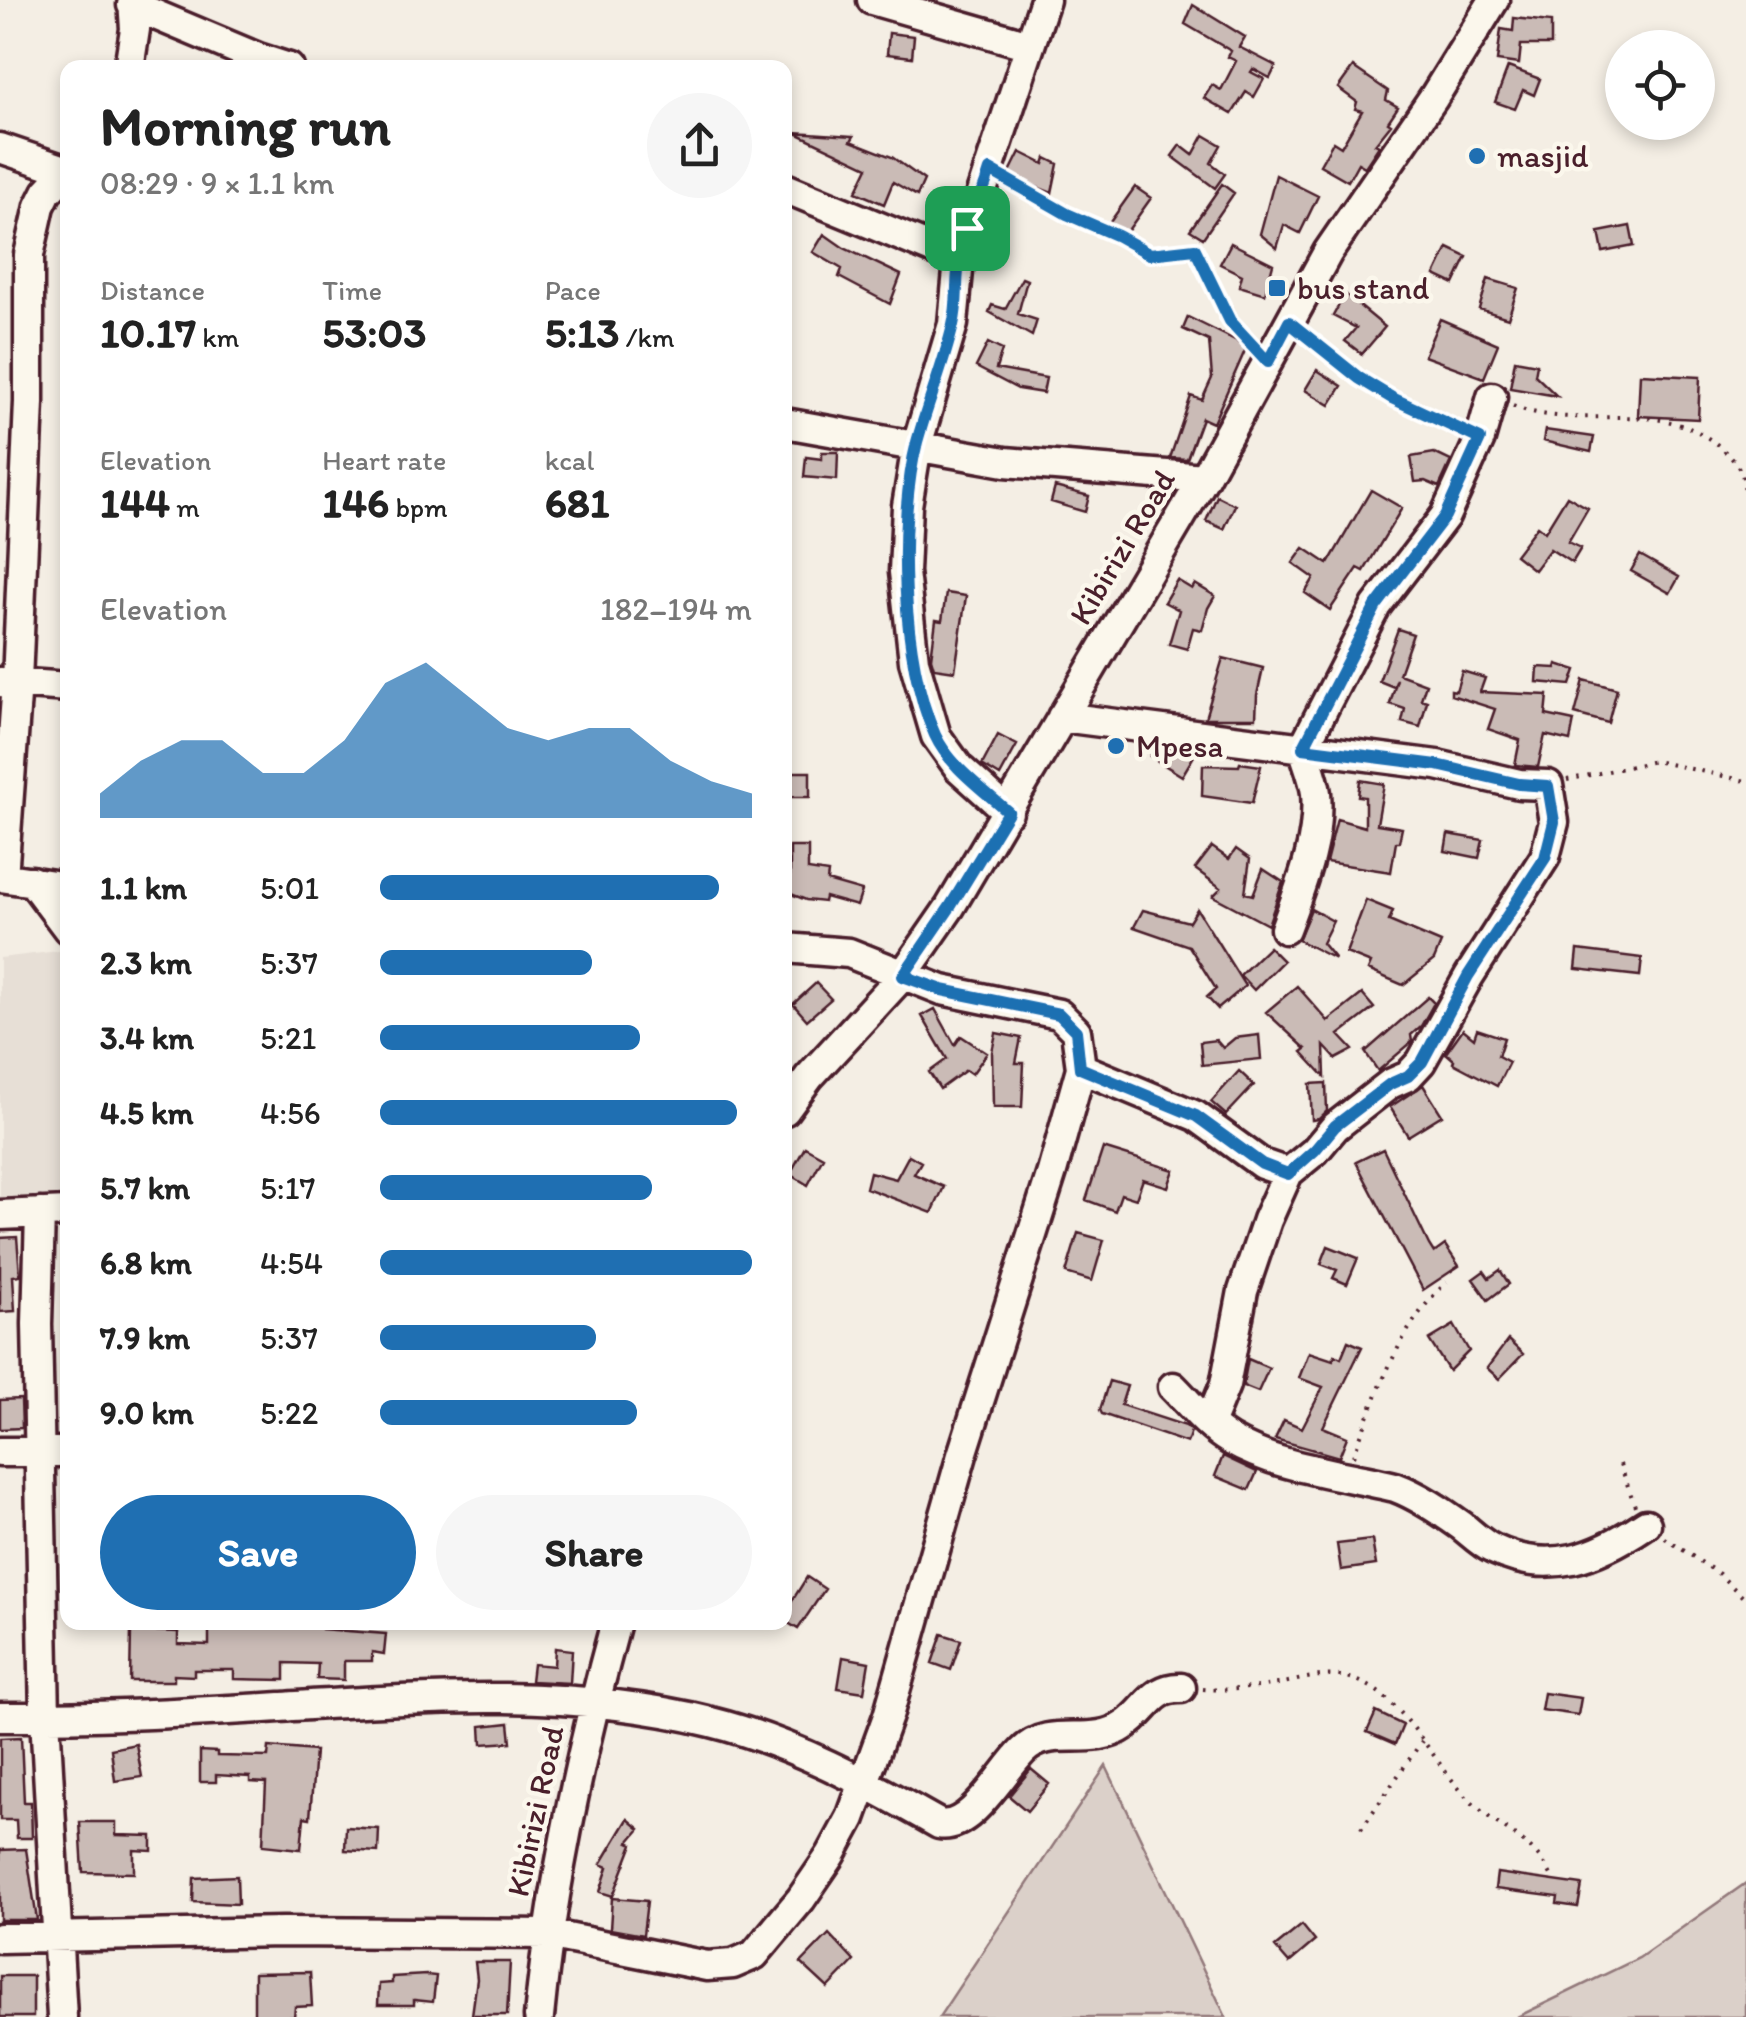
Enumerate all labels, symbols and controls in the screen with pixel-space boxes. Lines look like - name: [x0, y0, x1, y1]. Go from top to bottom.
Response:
- map controls: [1605, 30, 1715, 140]
- button: locate: [1605, 30, 1715, 140]
- text: Morning run: [100, 93, 391, 159]
- button: share: [647, 93, 752, 198]
- place label: masjid: [1497, 137, 1589, 175]
- marker: masjid: [1466, 145, 1488, 167]
- text: 08:29 · 9 × 1.1 km: [100, 164, 335, 202]
- pin: [925, 186, 1010, 271]
- icon: arrive: [940, 201, 995, 256]
- place label: bus stand: [1297, 269, 1429, 307]
- text: Distance: [100, 273, 205, 307]
- text: Time: [322, 273, 382, 307]
- text: Pace: [545, 273, 601, 307]
- marker: bus stand: [1266, 277, 1288, 299]
- text: 10.17: [100, 307, 196, 358]
- text: 53:03: [322, 307, 426, 358]
- text: 5:13: [545, 307, 619, 358]
- text: km: [196, 320, 239, 354]
- text: /km: [619, 320, 674, 354]
- text: Elevation: [100, 443, 211, 477]
- text: Heart rate: [322, 443, 446, 477]
- text: kcal: [545, 443, 594, 477]
- street label: Kibirizi Road: [1061, 462, 1183, 631]
- text: 144: [100, 477, 170, 528]
- text: 146: [322, 477, 389, 528]
- text: 681: [545, 477, 609, 528]
- text: m: [170, 490, 200, 524]
- text: bpm: [389, 490, 448, 524]
- text: Elevation: [100, 590, 227, 628]
- text: 182–194 m: [600, 590, 752, 628]
- place label: Mpesa: [1136, 727, 1224, 765]
- marker: Mpesa: [1105, 735, 1127, 757]
- text: 1.1 km: [100, 869, 187, 907]
- text: 5:01: [260, 869, 319, 907]
- text: 2.3 km: [100, 944, 192, 982]
- text: 5:37: [260, 944, 318, 982]
- text: 3.4 km: [100, 1019, 194, 1057]
- text: 5:21: [260, 1019, 316, 1057]
- text: 4.5 km: [100, 1094, 193, 1132]
- text: 4:56: [260, 1094, 321, 1132]
- text: 5.7 km: [100, 1169, 190, 1207]
- text: 5:17: [260, 1169, 315, 1207]
- text: 6.8 km: [100, 1244, 192, 1282]
- text: 4:54: [260, 1244, 323, 1282]
- text: 7.9 km: [100, 1319, 190, 1357]
- text: 5:37: [260, 1319, 318, 1357]
- text: 9.0 km: [100, 1394, 194, 1432]
- text: 5:22: [260, 1394, 318, 1432]
- button: Save: [100, 1495, 416, 1610]
- button: Share: [436, 1495, 752, 1610]
- street label: Kibirizi Road: [498, 1722, 572, 1900]

